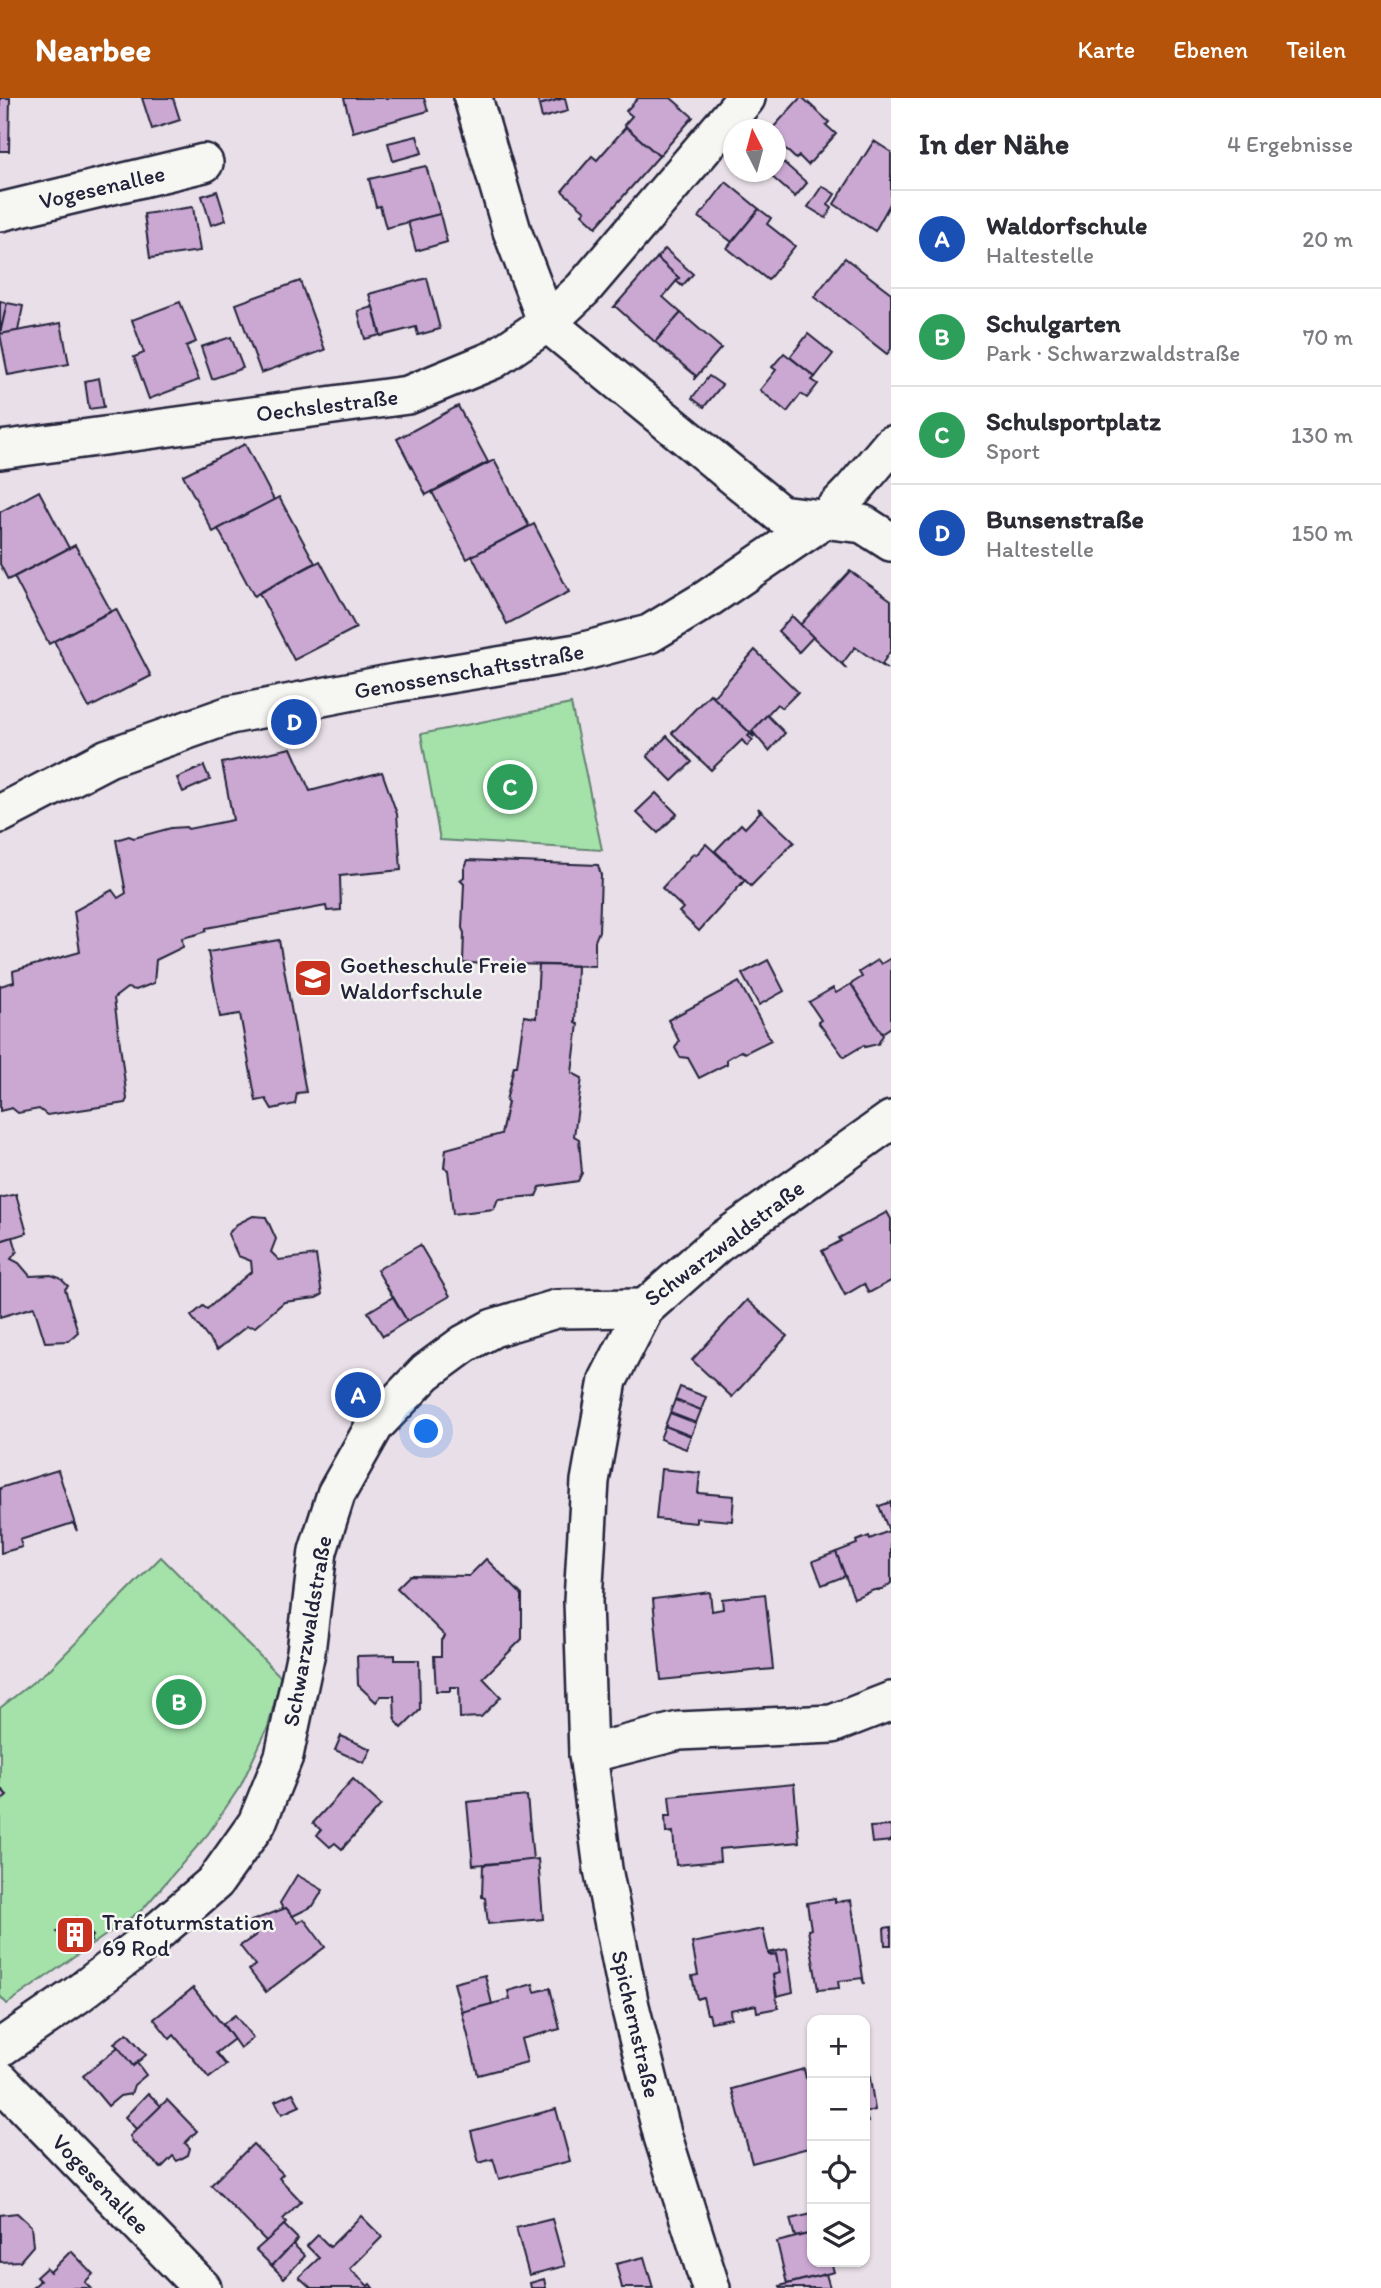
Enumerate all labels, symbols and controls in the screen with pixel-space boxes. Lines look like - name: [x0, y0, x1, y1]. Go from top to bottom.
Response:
- text: Nearbee: [35, 30, 151, 69]
- text: Karte: [1077, 35, 1135, 64]
- text: Ebenen: [1173, 35, 1248, 64]
- text: Teilen: [1286, 35, 1346, 64]
- north arrow: [723, 119, 786, 182]
- text: In der Nähe: [919, 125, 1069, 162]
- text: 4 Ergebnisse: [1227, 130, 1353, 158]
- street label: Vogesenallee: [36, 159, 168, 215]
- text: Waldorfschule: [986, 209, 1147, 241]
- text: A: [935, 225, 949, 253]
- text: 20 m: [1302, 225, 1353, 253]
- text: Haltestelle: [986, 241, 1094, 269]
- text: Schulgarten: [986, 307, 1121, 339]
- text: B: [935, 323, 949, 351]
- text: 70 m: [1303, 323, 1353, 351]
- text: Park · Schwarzwaldstraße: [986, 339, 1240, 367]
- street label: Oechslestraße: [254, 382, 400, 428]
- text: Schulsportplatz: [986, 405, 1161, 437]
- text: C: [935, 421, 949, 449]
- text: 130 m: [1291, 421, 1353, 449]
- text: Sport: [986, 437, 1040, 465]
- text: Bunsenstraße: [986, 503, 1144, 535]
- text: D: [934, 519, 950, 547]
- text: 150 m: [1292, 519, 1353, 547]
- text: Haltestelle: [986, 535, 1094, 563]
- street label: Genossenschaftsstraße: [352, 637, 586, 705]
- pin: D: [271, 696, 317, 748]
- pin: C: [487, 761, 533, 813]
- place label: Goetheschule Freie Waldorfschule: [340, 951, 527, 1005]
- school or university icon: Goetheschule Freie Waldorfschule: [292, 957, 334, 999]
- street label: Schwarzwaldstraße: [638, 1174, 810, 1312]
- pin: A: [335, 1369, 381, 1421]
- your location: [409, 1414, 443, 1448]
- street label: Schwarzwaldstraße: [276, 1533, 338, 1729]
- pin: B: [156, 1676, 202, 1728]
- place label: Trafoturmstation 69 Rod: [102, 1908, 274, 1962]
- building icon: Trafoturmstation 69 Rod: [54, 1914, 96, 1956]
- street label: Spichernstraße: [605, 1947, 667, 2101]
- map controls: [807, 2015, 870, 2267]
- button: +: [807, 2015, 870, 2078]
- button: −: [807, 2078, 870, 2141]
- street label: Vogesenallee: [46, 2128, 156, 2240]
- button: locate: [807, 2141, 870, 2204]
- button: layers: [807, 2204, 870, 2267]

